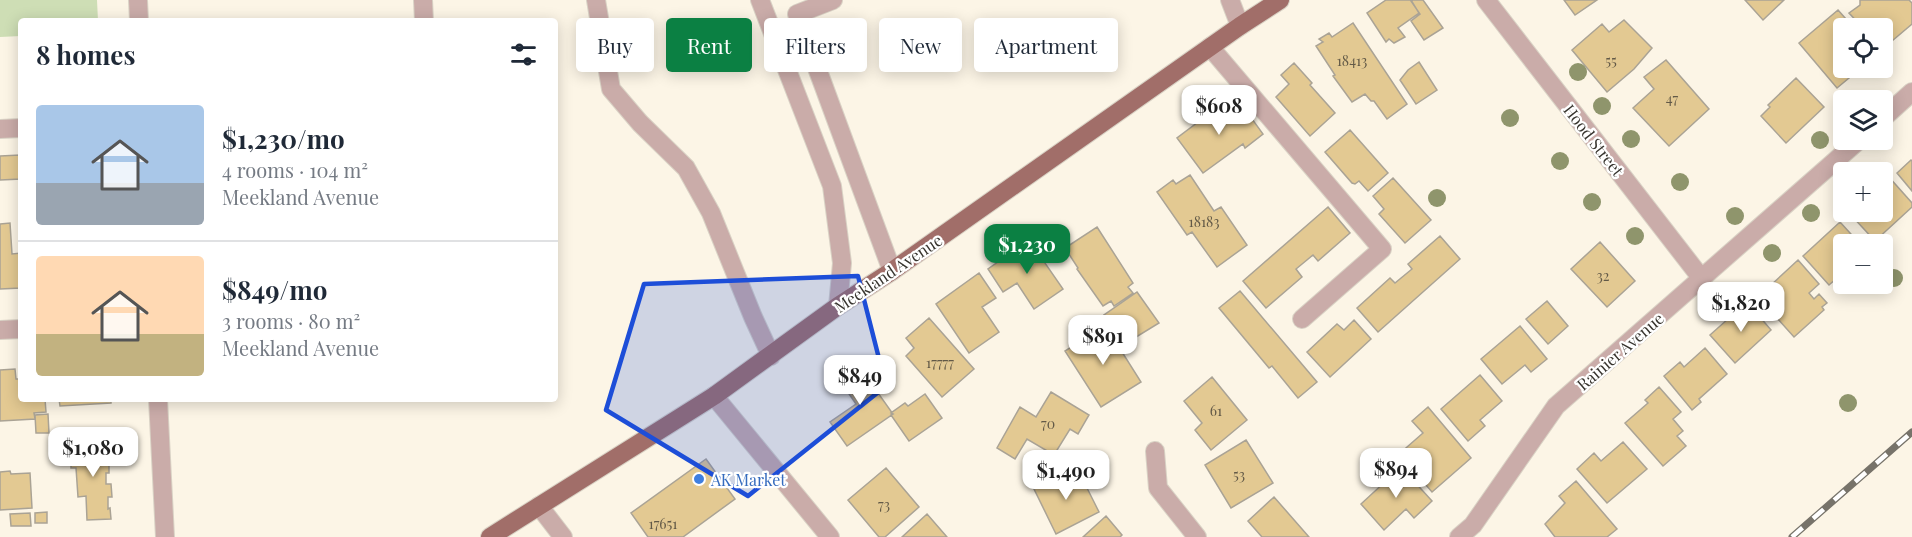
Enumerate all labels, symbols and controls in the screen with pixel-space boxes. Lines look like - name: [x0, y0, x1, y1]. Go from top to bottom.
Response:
- chip: Buy: [576, 18, 654, 72]
- chip: Rent: [666, 18, 752, 72]
- chip: Filters: [764, 18, 867, 72]
- chip: New: [879, 18, 962, 72]
- chip: Apartment: [974, 18, 1118, 72]
- map controls: [1833, 18, 1893, 294]
- button: locate: [1833, 18, 1893, 78]
- text: 8 homes: [36, 37, 135, 72]
- icon: filters: [507, 38, 540, 71]
- house number: 18413: [1337, 51, 1367, 70]
- house number: 55: [1605, 51, 1617, 70]
- pin: $608: [1183, 85, 1255, 136]
- house number: 47: [1666, 89, 1679, 108]
- button: layers: [1833, 90, 1893, 150]
- text: $608: [1196, 91, 1242, 118]
- street label: Hood Street: [1559, 100, 1629, 180]
- text: $1,230/mo: [222, 121, 345, 156]
- icon: home: [84, 129, 156, 201]
- text: 4 rooms · 104 m²: [222, 156, 368, 183]
- button: +: [1833, 162, 1893, 222]
- text: Meekland Avenue: [222, 183, 379, 210]
- house number: 18183: [1188, 212, 1220, 231]
- pin: $1,230: [978, 224, 1076, 275]
- street label: Meekland Avenue: [830, 229, 946, 317]
- text: $1,230: [998, 230, 1056, 257]
- button: −: [1833, 234, 1893, 294]
- house number: 32: [1596, 266, 1610, 285]
- text: $849/mo: [222, 272, 327, 307]
- icon: home: [84, 280, 156, 352]
- pin: $1,820: [1692, 282, 1790, 333]
- text: $1,820: [1711, 288, 1771, 315]
- text: 3 rooms · 80 m²: [222, 307, 360, 334]
- street label: Rainier Avenue: [1572, 308, 1668, 394]
- pin: $891: [1067, 315, 1139, 366]
- text: $891: [1082, 321, 1124, 348]
- text: Meekland Avenue: [222, 334, 379, 361]
- house number: 17777: [926, 353, 954, 372]
- pin: $849: [824, 355, 896, 406]
- text: $849: [838, 361, 882, 388]
- house number: 61: [1210, 401, 1222, 420]
- house number: 70: [1041, 414, 1055, 433]
- pin: $1,080: [44, 427, 142, 478]
- text: $1,080: [62, 433, 124, 460]
- pin: $894: [1360, 448, 1432, 499]
- pin: $1,490: [1017, 450, 1115, 501]
- text: $894: [1374, 454, 1418, 481]
- text: $1,490: [1036, 456, 1096, 483]
- house number: 53: [1233, 465, 1245, 484]
- place label: AK Market: [710, 469, 786, 490]
- marker: AK Market: [692, 472, 706, 486]
- house number: 73: [878, 495, 890, 514]
- house number: 17651: [648, 514, 678, 533]

